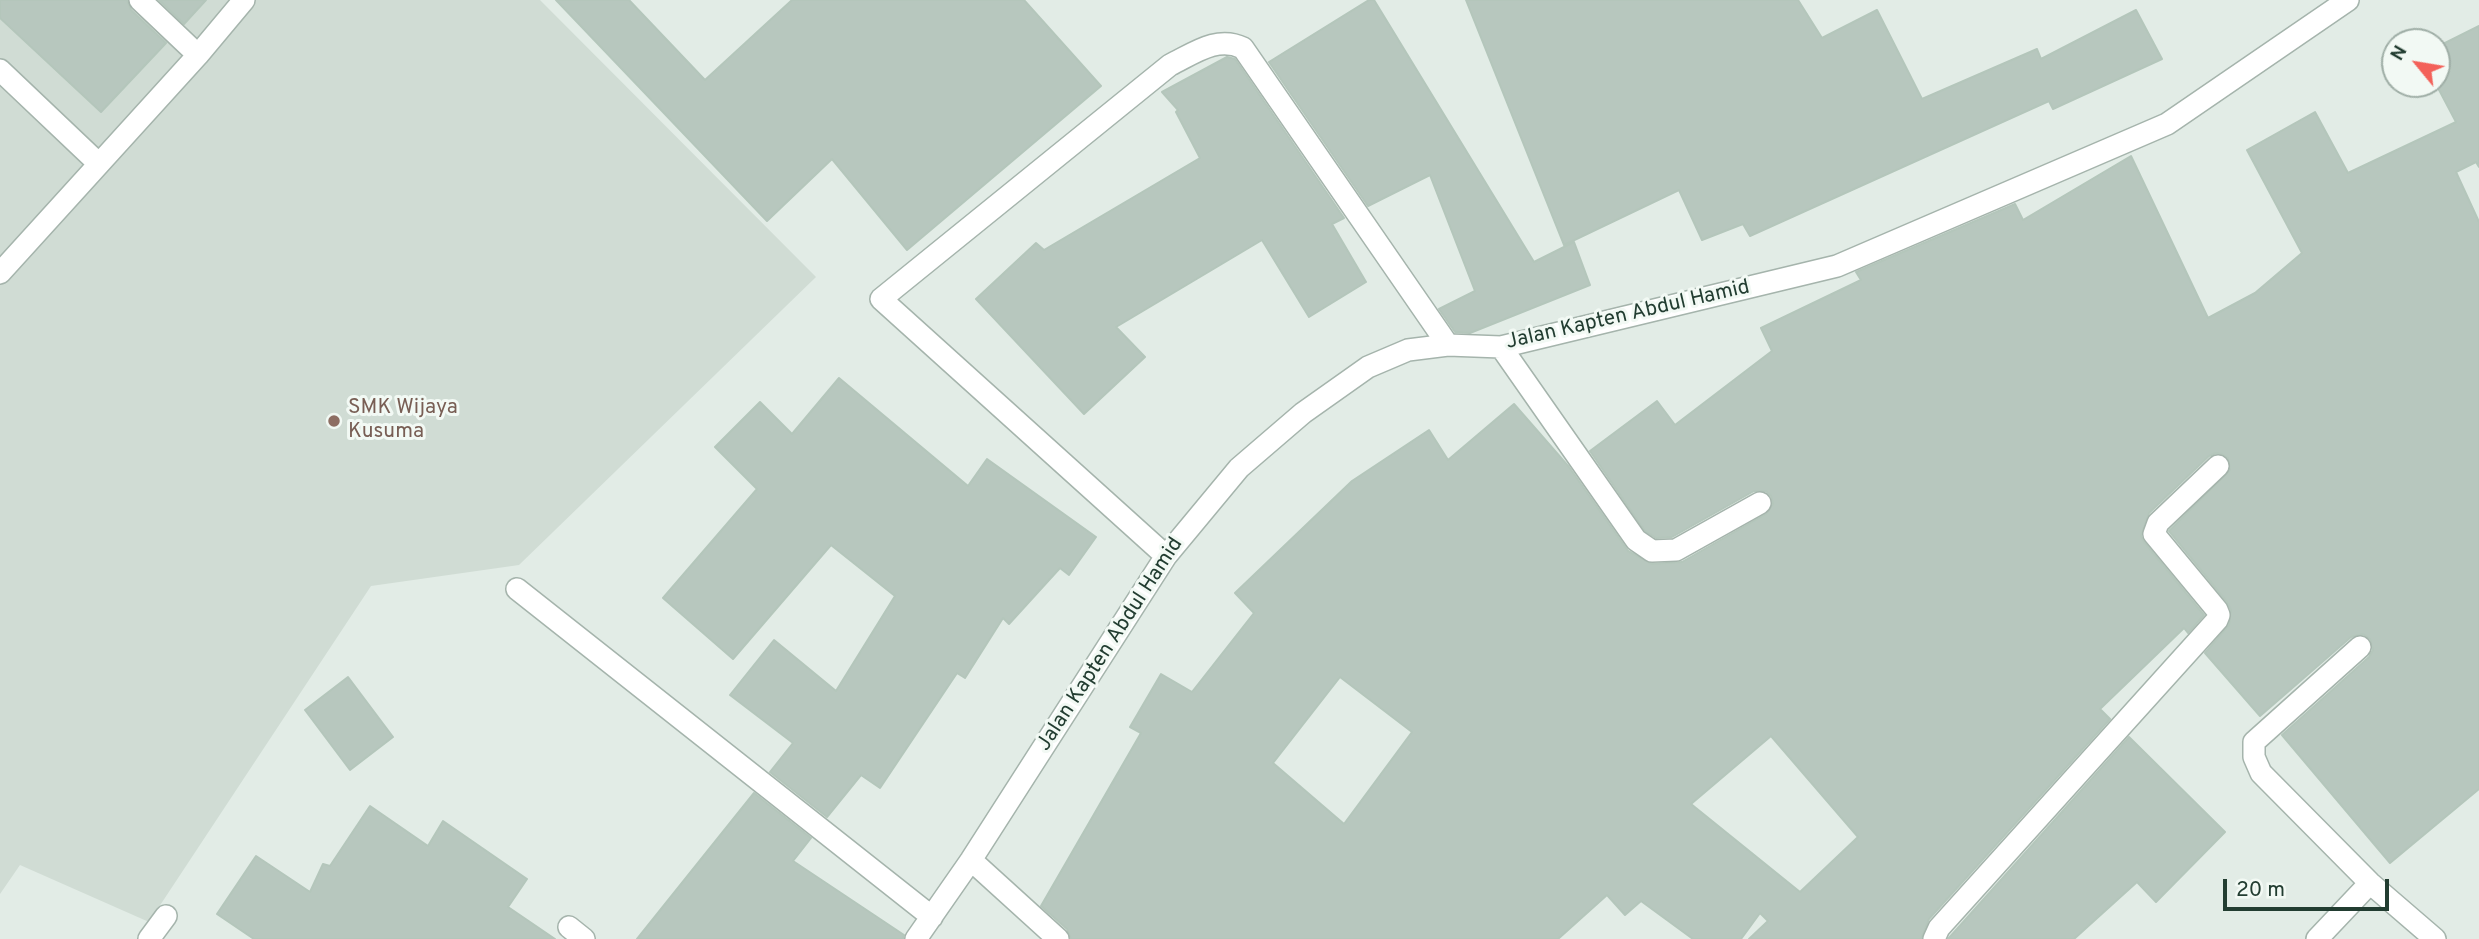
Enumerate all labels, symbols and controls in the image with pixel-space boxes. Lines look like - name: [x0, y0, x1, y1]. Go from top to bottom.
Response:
- north arrow: [2381, 28, 2451, 98]
- text: N: [2386, 42, 2413, 65]
- street label: Jalan Kapten Abdul Hamid: [1504, 276, 1752, 356]
- place label: SMK Wijaya Kusuma: [348, 396, 458, 446]
- marker: SMK Wijaya Kusuma: [326, 413, 342, 429]
- street label: Jalan Kapten Abdul Hamid: [1033, 534, 1189, 756]
- scale bar: [2227, 866, 2393, 910]
- text: 20 m: [2236, 877, 2285, 904]

